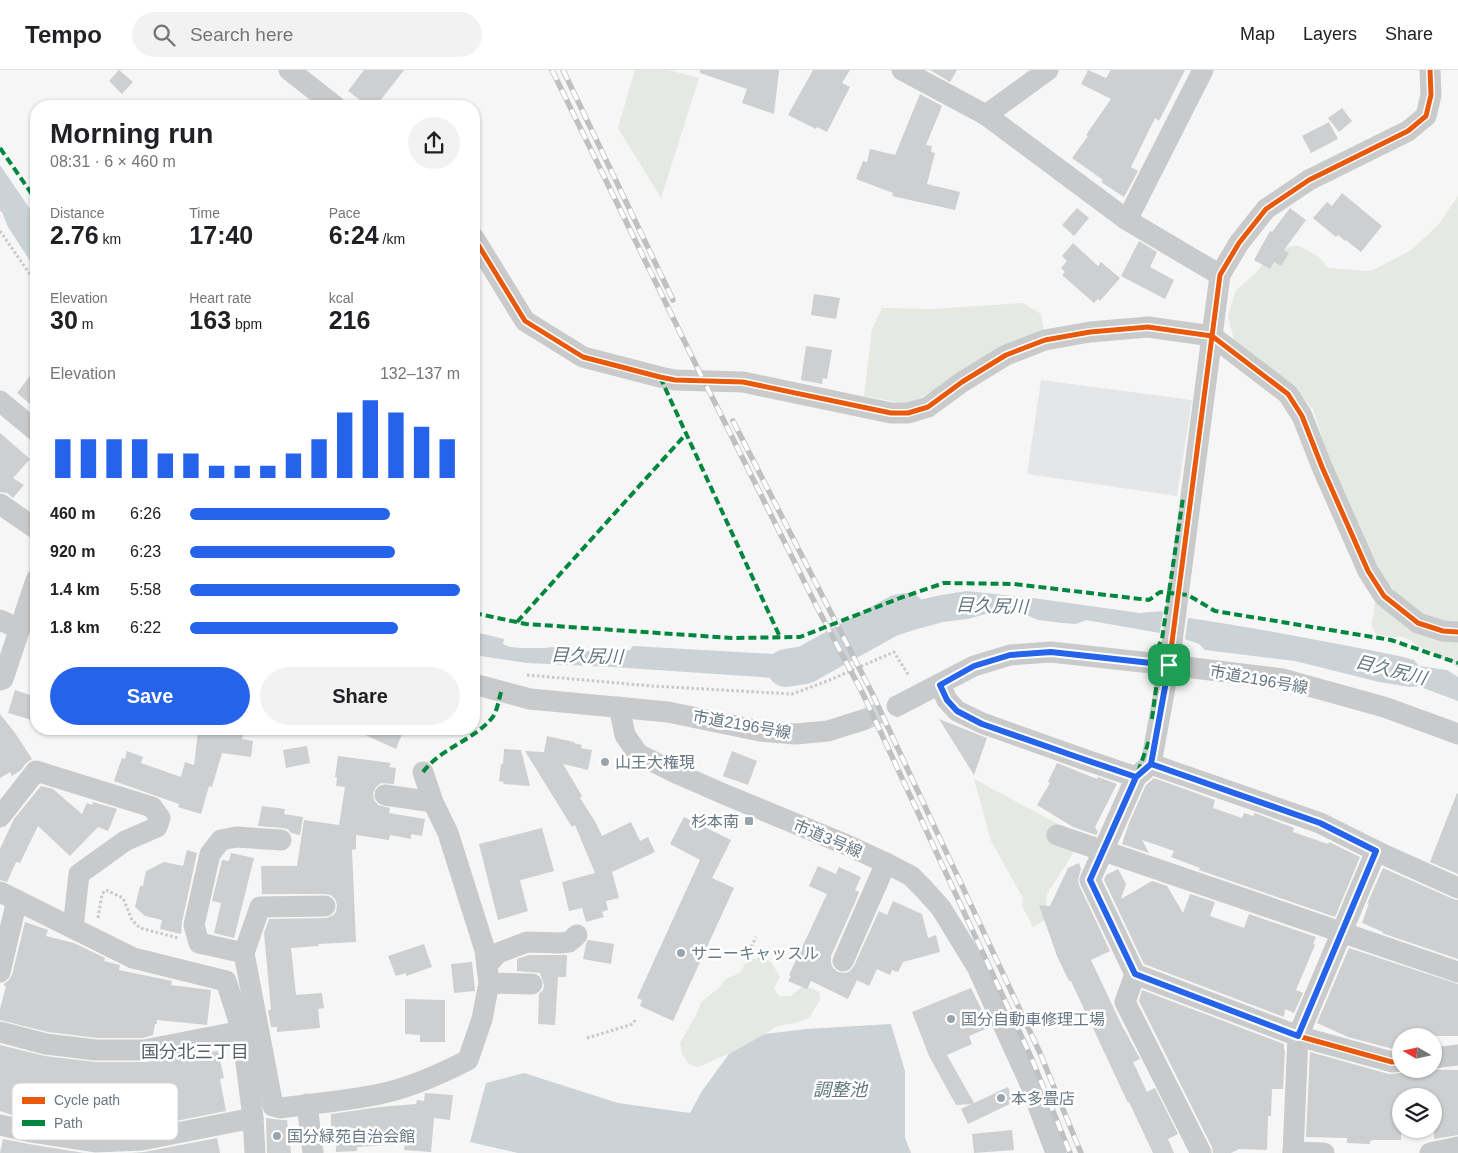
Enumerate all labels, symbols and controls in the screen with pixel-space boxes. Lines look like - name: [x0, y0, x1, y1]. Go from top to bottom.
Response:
- search box: [132, 12, 482, 57]
- text: Tempo: [25, 21, 102, 48]
- icon: search: [150, 21, 178, 49]
- text: Search here: [190, 24, 293, 45]
- text: Map: [1240, 24, 1275, 44]
- text: Layers: [1303, 24, 1357, 44]
- text: Share: [1385, 24, 1433, 44]
- button: share: [408, 117, 460, 169]
- text: Morning run: [50, 118, 213, 149]
- text: 08:31 · 6 × 460 m: [50, 153, 176, 170]
- text: Distance: [50, 205, 104, 221]
- text: Time: [189, 205, 220, 221]
- text: Pace: [329, 205, 361, 221]
- text: 2.76: [50, 221, 99, 249]
- text: 17:40: [189, 221, 253, 249]
- text: 6:24: [329, 221, 379, 249]
- text: km: [99, 231, 121, 247]
- text: /km: [379, 231, 405, 247]
- text: Elevation: [50, 290, 108, 306]
- text: Heart rate: [189, 290, 252, 306]
- text: kcal: [329, 290, 354, 306]
- text: 30: [50, 306, 78, 334]
- text: 163: [189, 306, 231, 334]
- text: 216: [329, 306, 370, 334]
- text: m: [78, 316, 93, 332]
- text: bpm: [231, 316, 262, 332]
- text: Elevation: [50, 365, 116, 382]
- text: 132–137 m: [380, 365, 460, 382]
- text: 460 m: [50, 505, 95, 522]
- text: 6:26: [130, 505, 161, 522]
- text: 920 m: [50, 543, 95, 560]
- text: 6:23: [130, 543, 161, 560]
- text: 1.4 km: [50, 581, 100, 598]
- text: 5:58: [130, 581, 161, 598]
- water label: 目久尻川: [956, 595, 1030, 617]
- text: 1.8 km: [50, 619, 100, 636]
- text: 6:22: [130, 619, 161, 636]
- pin: [1148, 644, 1190, 686]
- water label: 目久尻川: [551, 645, 625, 667]
- icon: arrive: [1155, 651, 1183, 679]
- water label: 目久尻川: [1354, 652, 1430, 689]
- street label: 市道2196号線: [1208, 662, 1309, 697]
- button: Save: [50, 667, 250, 725]
- button: Share: [260, 667, 460, 725]
- street label: 市道2196号線: [691, 707, 792, 742]
- place label: 山王大権現: [615, 754, 695, 771]
- marker: 山王大権現: [599, 756, 611, 768]
- place label: 杉本南: [691, 813, 739, 830]
- marker: 杉本南: [743, 815, 755, 827]
- street label: 市道3号線: [791, 816, 865, 861]
- place label: サニーキャッスル: [691, 945, 819, 962]
- marker: サニーキャッスル: [675, 947, 687, 959]
- place label: 国分自動車修理工場: [961, 1011, 1105, 1028]
- marker: 国分自動車修理工場: [945, 1013, 957, 1025]
- north arrow: [1392, 1028, 1442, 1078]
- map controls: [1392, 1028, 1442, 1138]
- district label: 国分北三丁目: [141, 1042, 249, 1062]
- water label: 調整池: [813, 1080, 869, 1100]
- legend: [12, 1083, 178, 1140]
- button: layers: [1392, 1088, 1442, 1138]
- place label: 本多畳店: [1011, 1090, 1075, 1107]
- text: Cycle path: [54, 1092, 120, 1108]
- marker: 本多畳店: [995, 1092, 1007, 1104]
- text: Path: [54, 1115, 83, 1131]
- place label: 国分緑苑自治会館: [287, 1128, 415, 1145]
- marker: 国分緑苑自治会館: [271, 1130, 283, 1142]

